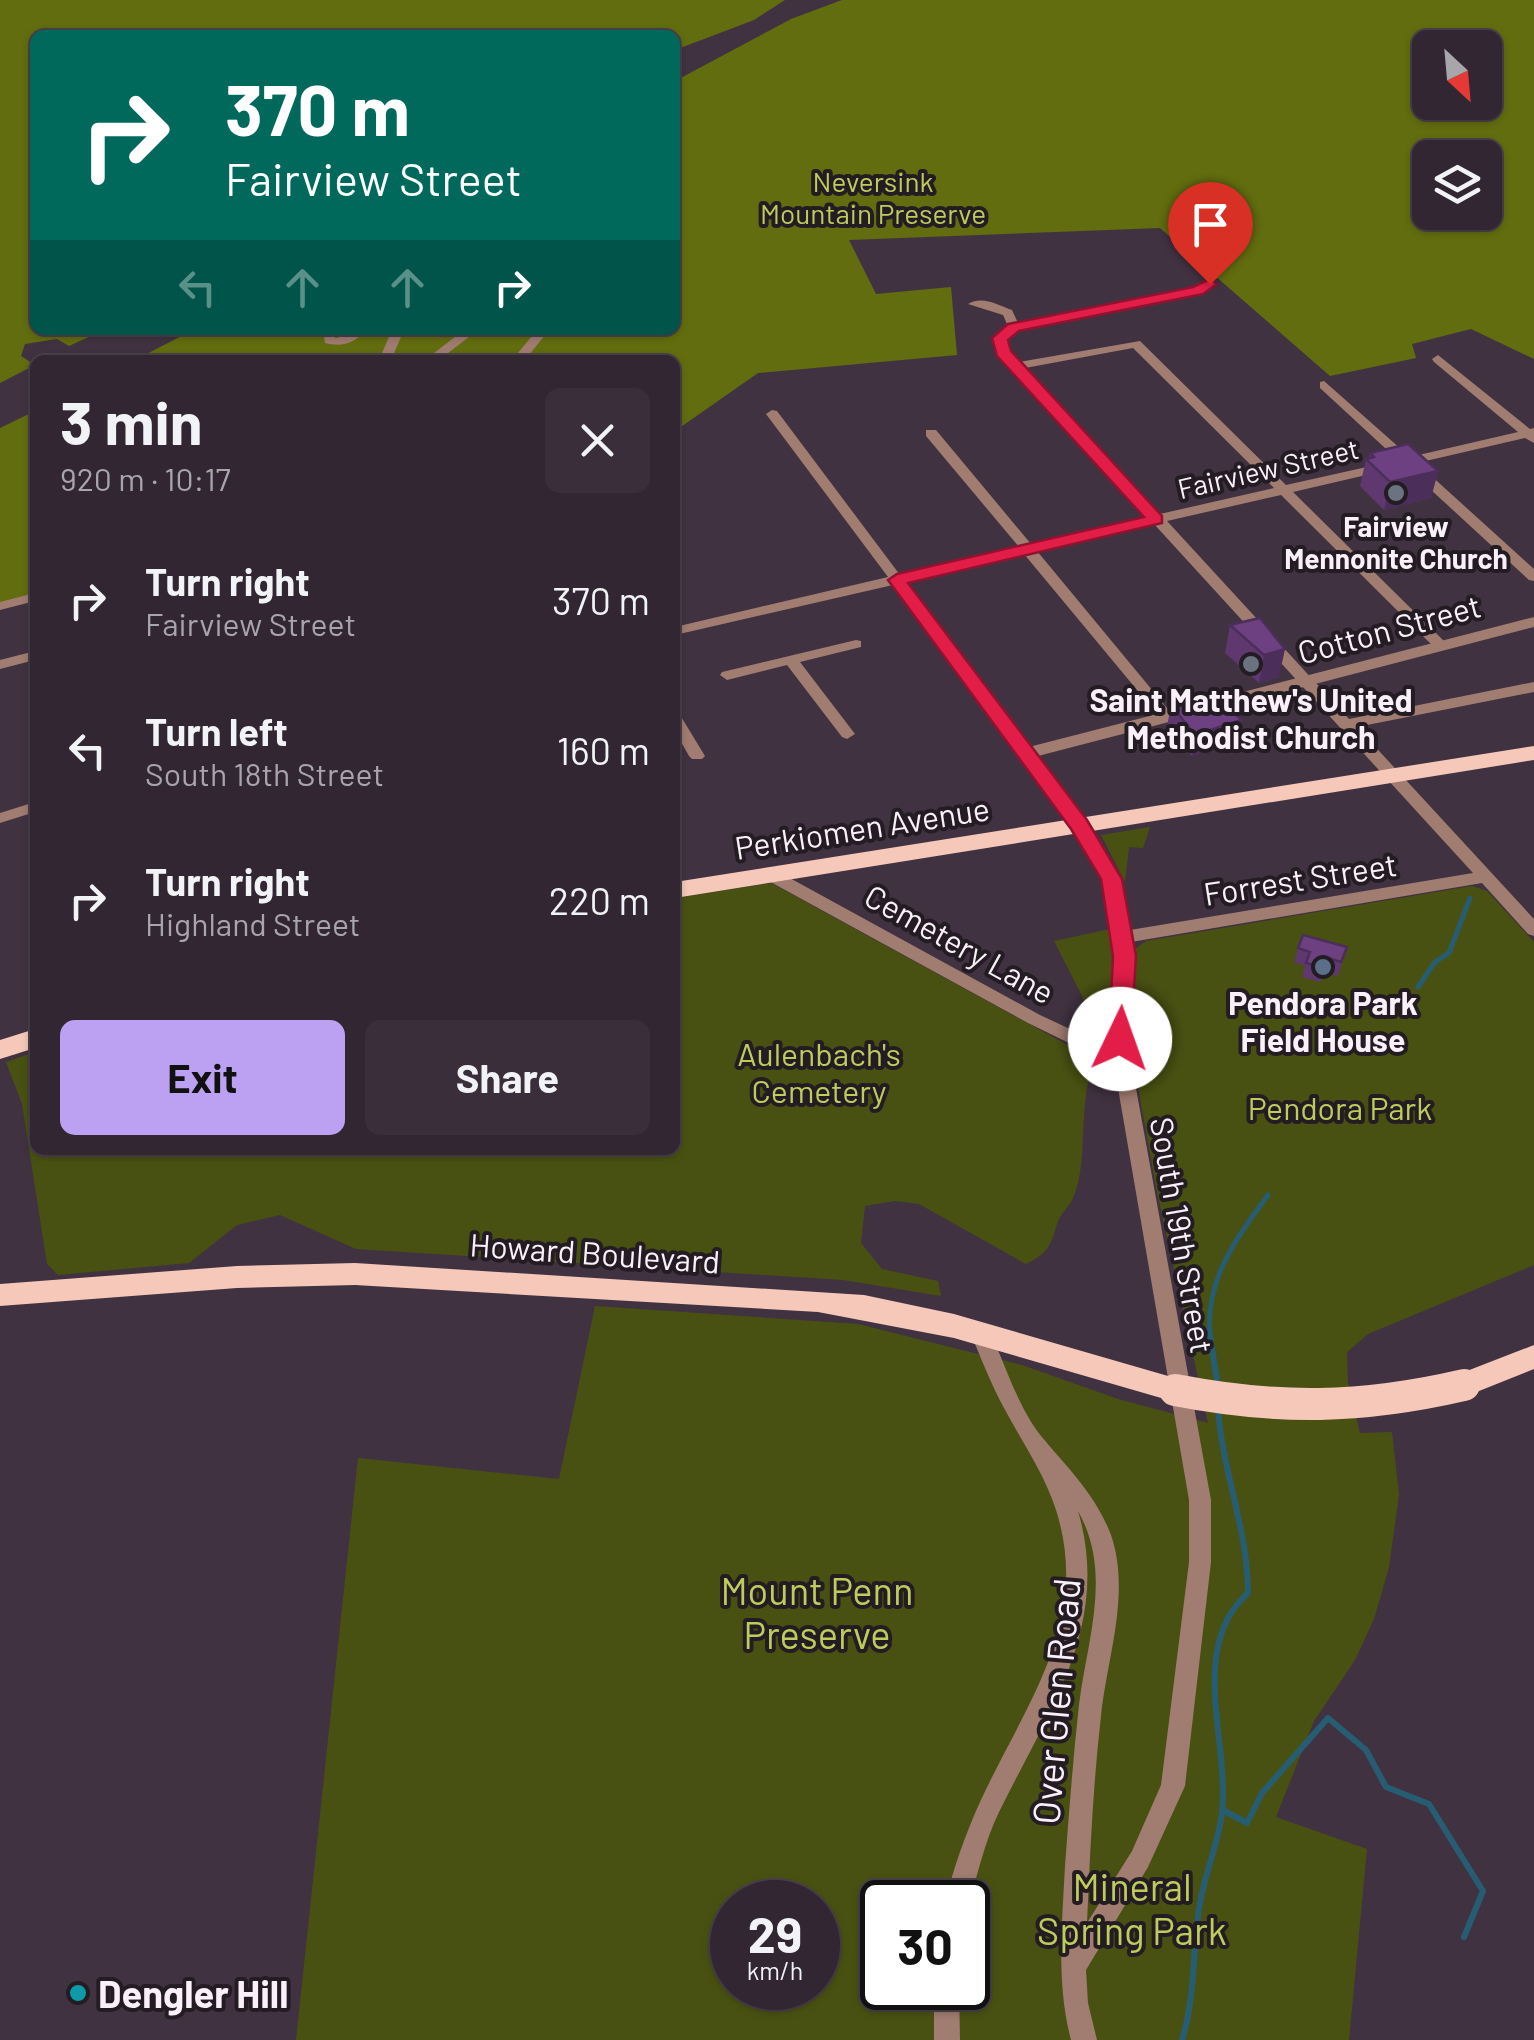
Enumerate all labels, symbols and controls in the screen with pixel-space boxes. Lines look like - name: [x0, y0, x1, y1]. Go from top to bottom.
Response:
- north arrow: [1412, 30, 1502, 120]
- map controls: [1412, 30, 1502, 230]
- text: 370 m: [225, 66, 410, 150]
- icon: right: [60, 70, 190, 200]
- button: layers: [1412, 140, 1502, 230]
- text: Fairview Street: [225, 151, 522, 205]
- park label: Neversink Mountain Preserve: [760, 164, 986, 230]
- pin: [1168, 182, 1253, 285]
- icon: arrive: [1183, 197, 1238, 252]
- icon: left: [170, 260, 225, 315]
- icon: ahead: [275, 260, 330, 315]
- icon: ahead: [380, 260, 435, 315]
- icon: right: [485, 260, 540, 315]
- text: 3 min: [60, 385, 203, 457]
- button: close: [545, 388, 650, 493]
- street label: Fairview Street: [1174, 431, 1362, 505]
- text: 920 m · 10:17: [60, 459, 231, 497]
- marker: Fairview Mennonite Church: [1385, 482, 1407, 504]
- place label: Fairview Mennonite Church: [1284, 509, 1508, 575]
- text: Turn right: [145, 558, 310, 604]
- icon: right: [60, 573, 115, 628]
- text: 370 m: [552, 577, 650, 623]
- street label: Cotton Street: [1293, 585, 1485, 671]
- text: Fairview Street: [145, 604, 356, 642]
- marker: Saint Matthew's United Methodist Church: [1240, 653, 1262, 675]
- place label: Saint Matthew's United Methodist Church: [1089, 680, 1413, 755]
- text: Turn left: [145, 708, 288, 754]
- icon: left: [60, 723, 115, 778]
- text: 160 m: [557, 727, 650, 773]
- text: South 18th Street: [145, 754, 384, 792]
- street label: Perkiomen Avenue: [732, 788, 992, 866]
- street label: Forrest Street: [1201, 844, 1399, 912]
- text: Turn right: [145, 858, 310, 904]
- icon: right: [60, 873, 115, 928]
- street label: Cemetery Lane: [859, 875, 1061, 1011]
- text: 220 m: [549, 877, 650, 923]
- text: Highland Street: [145, 904, 360, 942]
- marker: Pendora Park Field House: [1312, 956, 1334, 978]
- place label: Pendora Park Field House: [1228, 983, 1418, 1058]
- position arrow: [1068, 987, 1172, 1091]
- button: Exit: [60, 1020, 345, 1135]
- button: Share: [365, 1020, 650, 1135]
- park label: Aulenbach's Cemetery: [737, 1034, 901, 1109]
- park label: Pendora Park: [1248, 1088, 1432, 1126]
- street label: South 19th Street: [1144, 1114, 1222, 1356]
- street label: Howard Boulevard: [468, 1224, 722, 1280]
- park label: Mount Penn Preserve: [720, 1567, 914, 1657]
- street label: Over Glen Road: [1021, 1576, 1089, 1826]
- park label: Mineral Spring Park: [1037, 1863, 1227, 1953]
- speed limit sign: 30: [860, 1880, 990, 2010]
- text: 29: [748, 1903, 802, 1963]
- text: km/h: [747, 1955, 803, 1985]
- place label: Dengler Hill: [98, 1970, 288, 2016]
- marker: Dengler Hill: [67, 1982, 89, 2004]

